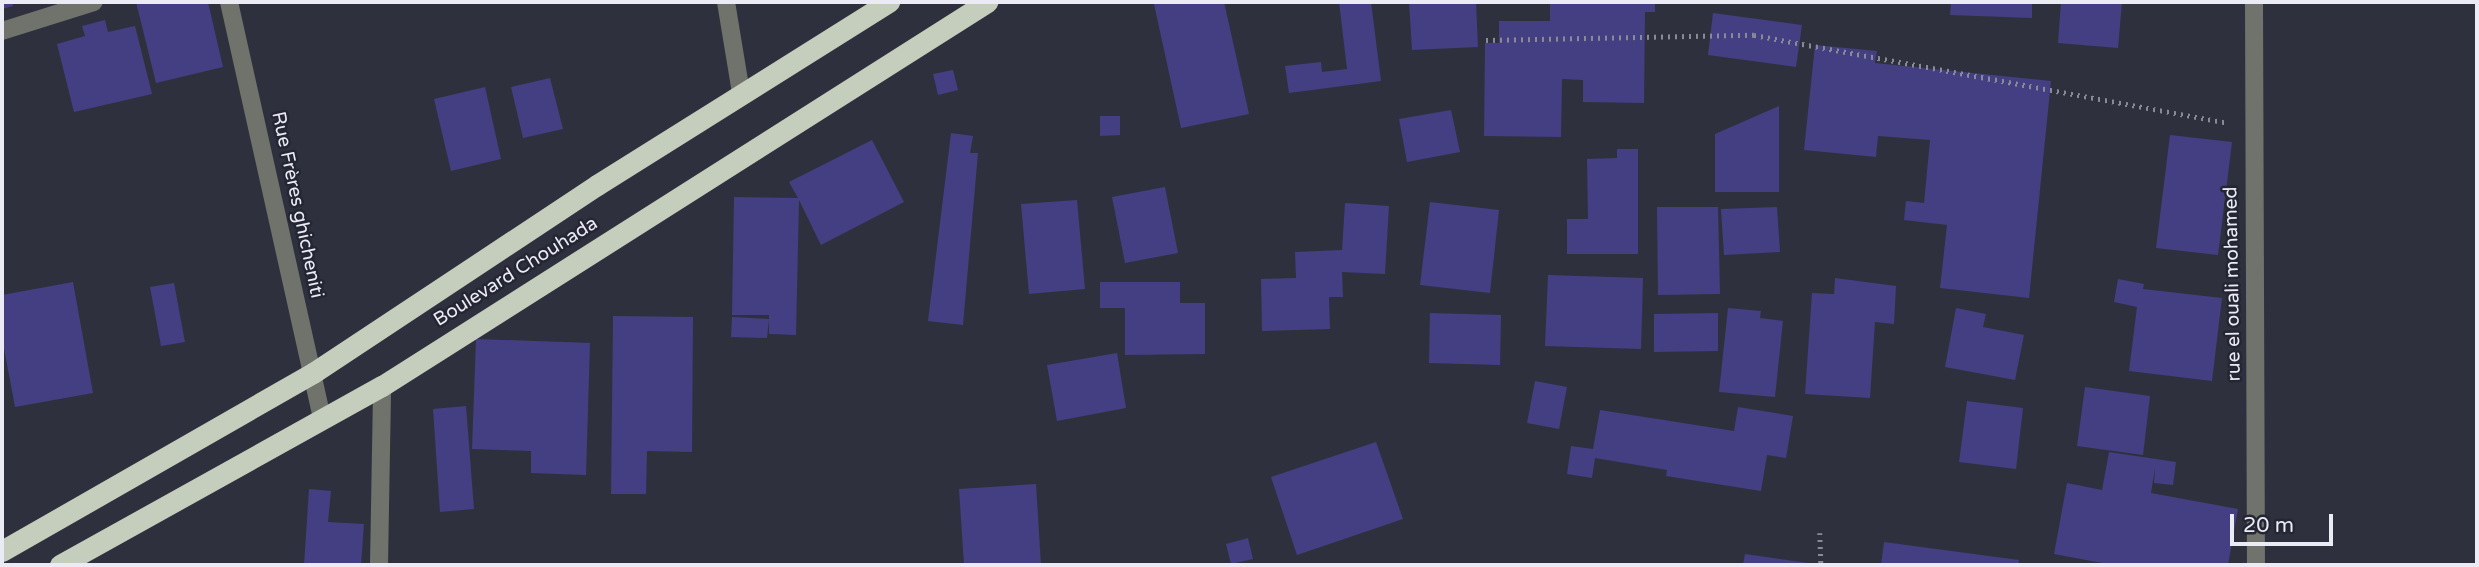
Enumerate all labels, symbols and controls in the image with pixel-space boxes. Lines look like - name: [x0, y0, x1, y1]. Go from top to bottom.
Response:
- street label: Rue Frères ghicheniti: [266, 110, 328, 300]
- street label: rue el ouali mohamed: [2220, 187, 2246, 381]
- street label: Boulevard Chouhada: [430, 212, 602, 332]
- scale bar: [2234, 500, 2337, 544]
- text: 20 m: [2243, 513, 2294, 538]

